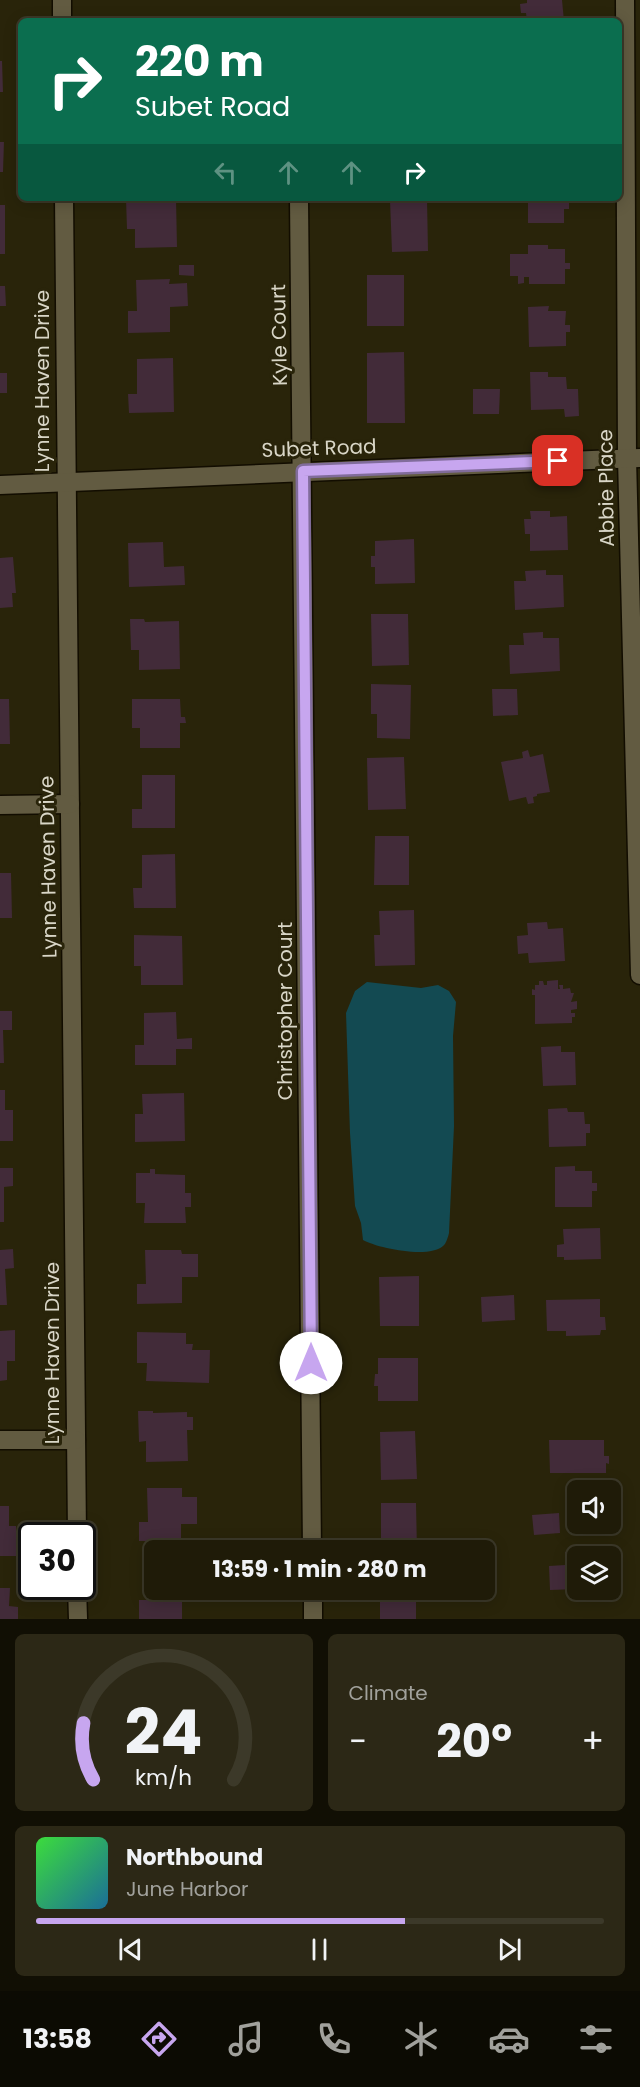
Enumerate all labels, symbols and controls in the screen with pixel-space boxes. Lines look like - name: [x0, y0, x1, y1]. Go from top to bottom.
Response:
- text: 220 m: [135, 32, 264, 91]
- icon: right: [36, 42, 114, 120]
- text: Subet Road: [135, 88, 290, 125]
- icon: left: [209, 156, 242, 189]
- icon: ahead: [272, 156, 305, 189]
- icon: ahead: [335, 156, 368, 189]
- icon: right: [398, 156, 431, 189]
- street label: Kyle Court: [264, 284, 294, 386]
- street label: Lynne Haven Drive: [28, 290, 56, 472]
- street label: Abbie Place: [591, 429, 621, 547]
- street label: Subet Road: [261, 432, 377, 464]
- pin: [532, 435, 583, 486]
- icon: arrive: [541, 444, 574, 477]
- street label: Lynne Haven Drive: [32, 776, 64, 958]
- street label: Christopher Court: [271, 922, 299, 1100]
- street label: Lynne Haven Drive: [38, 1262, 66, 1444]
- position arrow: [279, 1331, 343, 1395]
- map controls: [567, 1480, 621, 1600]
- button: sound: [567, 1480, 621, 1534]
- speed limit sign: 30: [18, 1522, 96, 1600]
- button: layers: [567, 1546, 621, 1600]
- text: 13:59 · 1 min · 280 m: [212, 1554, 427, 1585]
- text: Climate: [349, 1679, 428, 1707]
- text: 24: [125, 1688, 203, 1776]
- text: 20°: [436, 1710, 512, 1773]
- text: −: [349, 1718, 367, 1765]
- text: +: [581, 1718, 604, 1765]
- text: km/h: [135, 1762, 192, 1793]
- text: Northbound: [126, 1842, 263, 1873]
- text: June Harbor: [126, 1875, 249, 1903]
- icon: previous: [114, 1933, 147, 1966]
- icon: pause: [303, 1933, 336, 1966]
- icon: next: [493, 1933, 526, 1966]
- icon: directions: [138, 2018, 180, 2060]
- icon: music: [225, 2018, 267, 2060]
- icon: phone: [313, 2018, 355, 2060]
- icon: climate: [400, 2018, 442, 2060]
- icon: car: [488, 2018, 530, 2060]
- icon: filters: [575, 2018, 617, 2060]
- text: 13:58: [23, 2020, 92, 2057]

